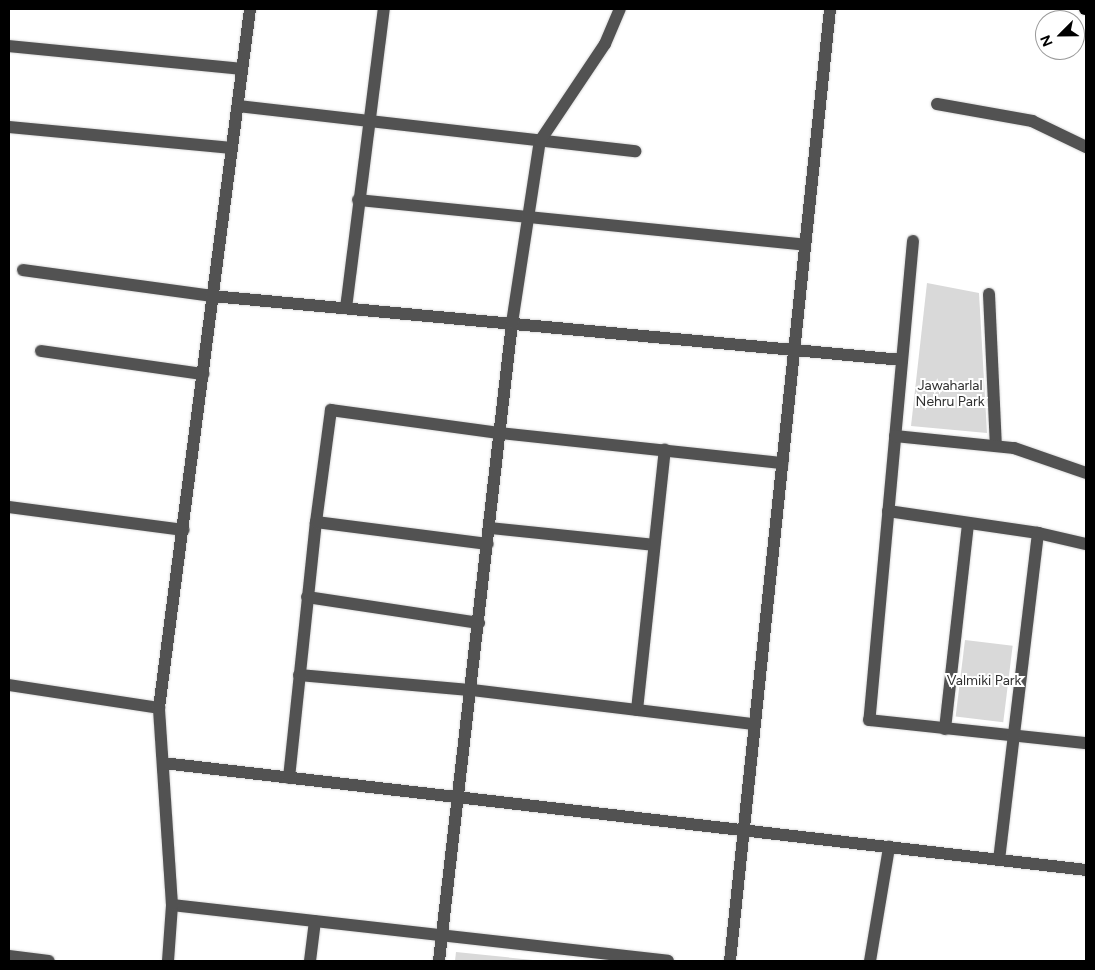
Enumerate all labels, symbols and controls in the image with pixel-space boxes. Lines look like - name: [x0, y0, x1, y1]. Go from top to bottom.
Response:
- north arrow: [1035, 10, 1085, 60]
- text: N: [1037, 32, 1057, 49]
- park label: Jawaharlal Nehru Park: [916, 378, 984, 411]
- park label: Valmiki Park: [947, 673, 1021, 689]

